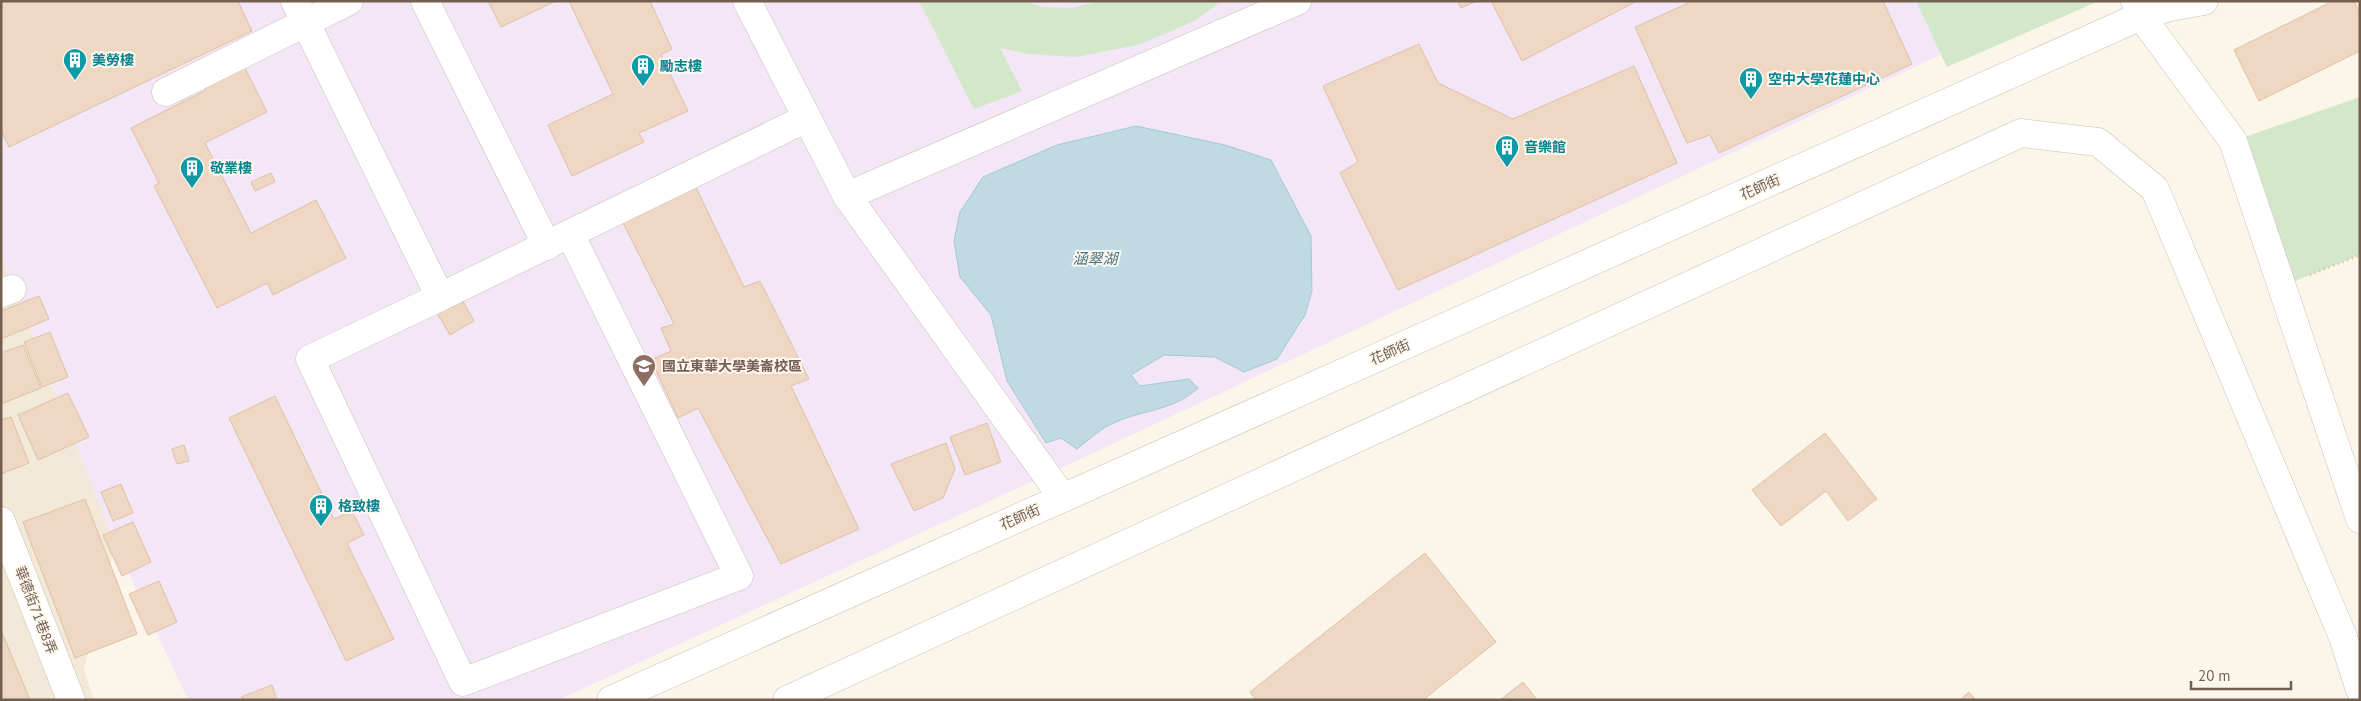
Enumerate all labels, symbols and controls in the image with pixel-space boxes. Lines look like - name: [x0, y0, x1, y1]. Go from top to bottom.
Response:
- building icon: 美勞樓: [62, 47, 88, 81]
- place label: 美勞樓: [92, 51, 134, 69]
- building icon: 勵志樓: [630, 53, 656, 87]
- place label: 勵志樓: [660, 57, 702, 75]
- building icon: 空中大學花蓮中心: [1738, 66, 1764, 100]
- place label: 空中大學花蓮中心: [1768, 70, 1880, 88]
- building icon: 音樂館: [1494, 134, 1520, 168]
- place label: 音樂館: [1524, 138, 1566, 156]
- building icon: 敬業樓: [179, 155, 205, 189]
- place label: 敬業樓: [210, 159, 252, 177]
- street label: 花師街: [1737, 170, 1783, 204]
- water label: 涵翠湖: [1072, 249, 1119, 268]
- street label: 花師街: [1367, 335, 1413, 369]
- school or university icon: 國立東華大學美崙校區: [631, 353, 657, 387]
- place label: 國立東華大學美崙校區: [662, 357, 802, 375]
- building icon: 格致樓: [308, 493, 334, 527]
- place label: 格致樓: [338, 497, 380, 515]
- street label: 花師街: [997, 500, 1043, 534]
- street label: 華德街71巷8弄: [11, 563, 61, 657]
- scale bar: [2191, 658, 2291, 690]
- text: 20 m: [2198, 666, 2231, 685]

